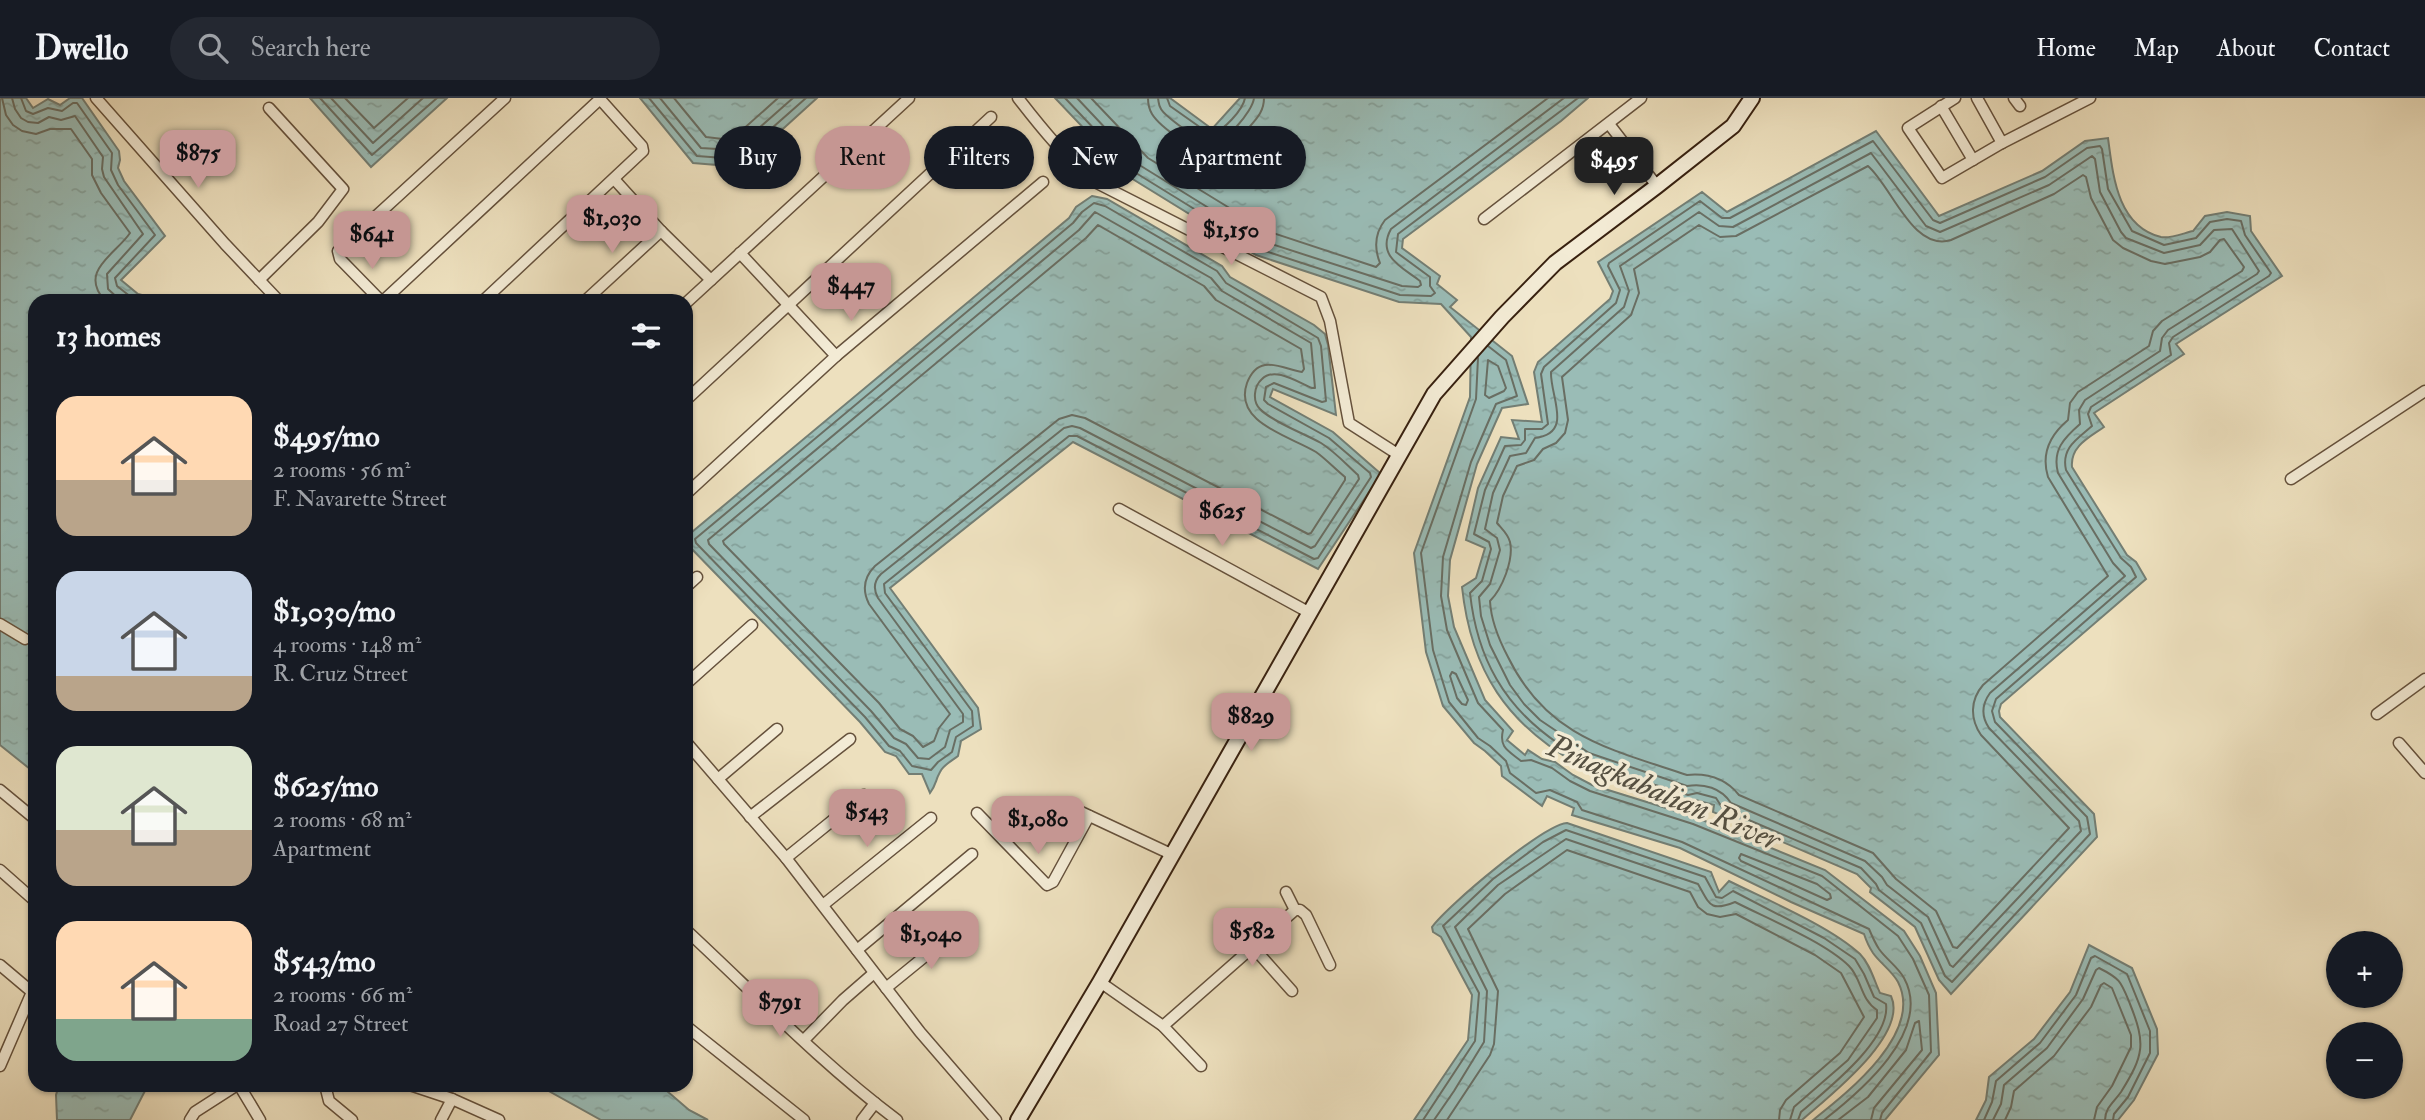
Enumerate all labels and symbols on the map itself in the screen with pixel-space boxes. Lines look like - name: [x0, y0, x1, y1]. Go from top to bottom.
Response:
- pin: $875: [157, 130, 239, 190]
- pin: $495: [1573, 138, 1655, 197]
- pin: $1,030: [555, 195, 669, 255]
- pin: $1,150: [1174, 208, 1288, 267]
- pin: $641: [331, 212, 413, 271]
- pin: $447: [810, 264, 892, 323]
- pin: $625: [1181, 489, 1263, 548]
- pin: $829: [1210, 694, 1292, 753]
- water label: Pinagkabalian River: [1540, 725, 1788, 861]
- pin: $543: [826, 790, 908, 849]
- pin: $1,080: [981, 796, 1095, 856]
- pin: $582: [1211, 908, 1293, 968]
- pin: $1,040: [874, 912, 988, 971]
- pin: $791: [739, 979, 821, 1039]

